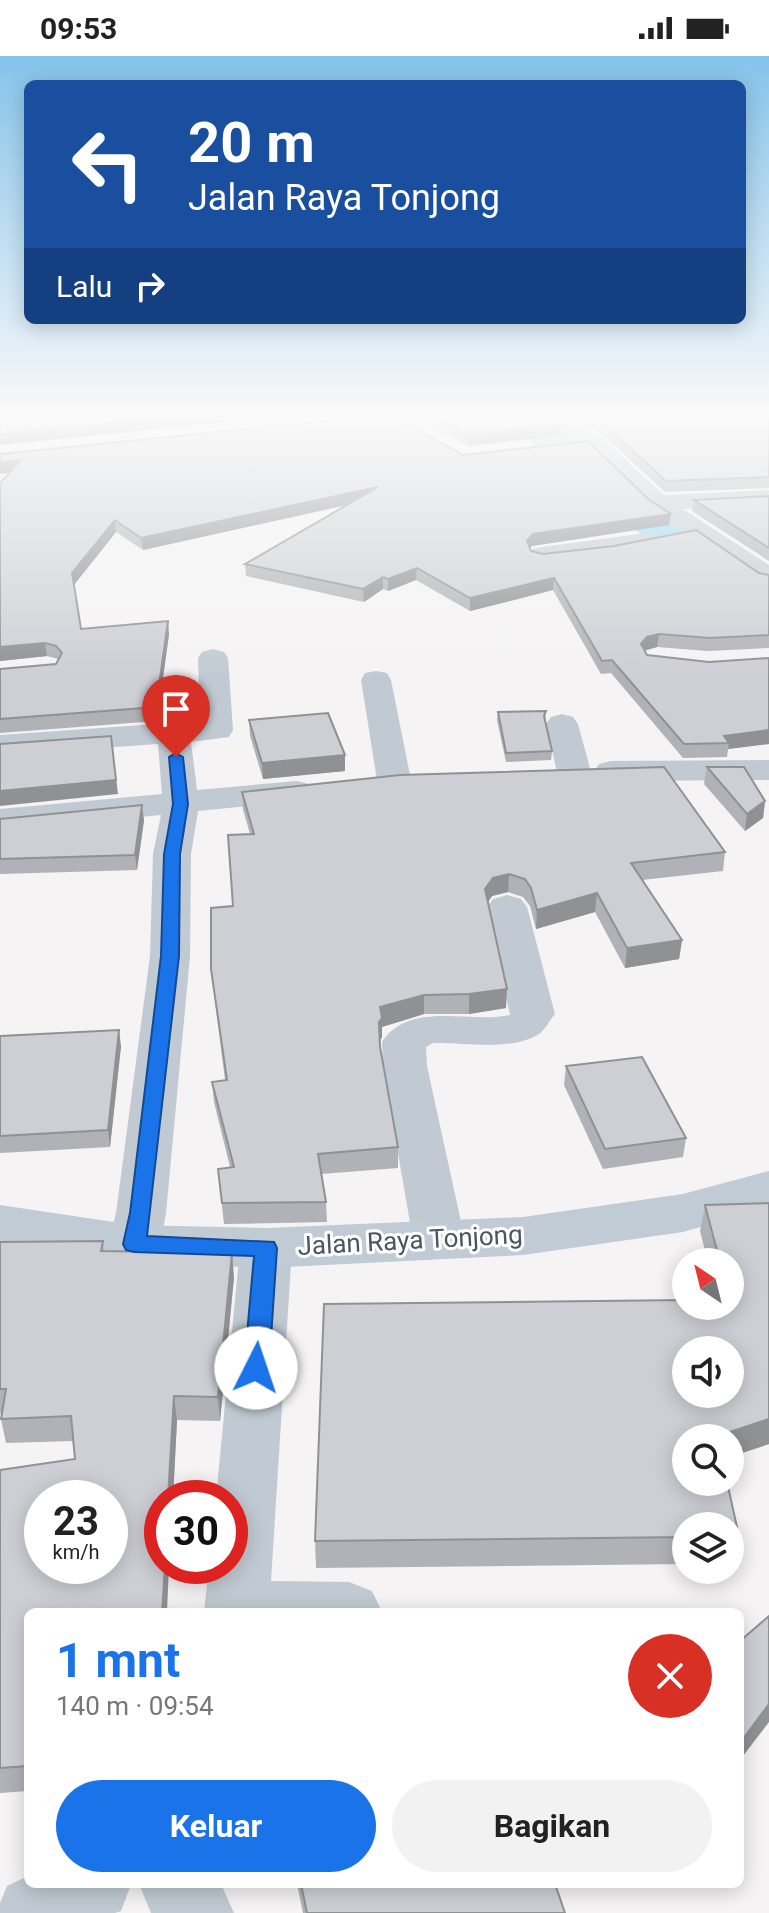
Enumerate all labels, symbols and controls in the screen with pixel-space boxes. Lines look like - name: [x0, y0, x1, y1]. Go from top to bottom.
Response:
- text: 09:53: [40, 11, 117, 46]
- text: 20 m: [188, 110, 315, 176]
- icon: left: [56, 112, 160, 216]
- text: Jalan Raya Tonjong: [188, 177, 500, 219]
- icon: right: [128, 264, 172, 308]
- text: Lalu: [56, 269, 112, 304]
- pin: [142, 675, 210, 757]
- icon: arrive: [154, 687, 198, 731]
- street label: Jalan Raya Tonjong: [297, 1219, 523, 1261]
- north arrow: [672, 1248, 744, 1320]
- map controls: [672, 1248, 744, 1584]
- position arrow: [214, 1326, 298, 1410]
- button: sound: [672, 1336, 744, 1408]
- button: search: [672, 1424, 744, 1496]
- speed limit sign: 30: [144, 1480, 248, 1584]
- text: 23: [53, 1498, 99, 1545]
- button: layers: [672, 1512, 744, 1584]
- text: km/h: [53, 1540, 99, 1564]
- text: 1 mnt: [56, 1632, 180, 1689]
- button: close: [628, 1634, 712, 1718]
- text: 140 m · 09:54: [56, 1691, 214, 1721]
- button: Keluar: [56, 1780, 376, 1872]
- button: Bagikan: [392, 1780, 712, 1872]

